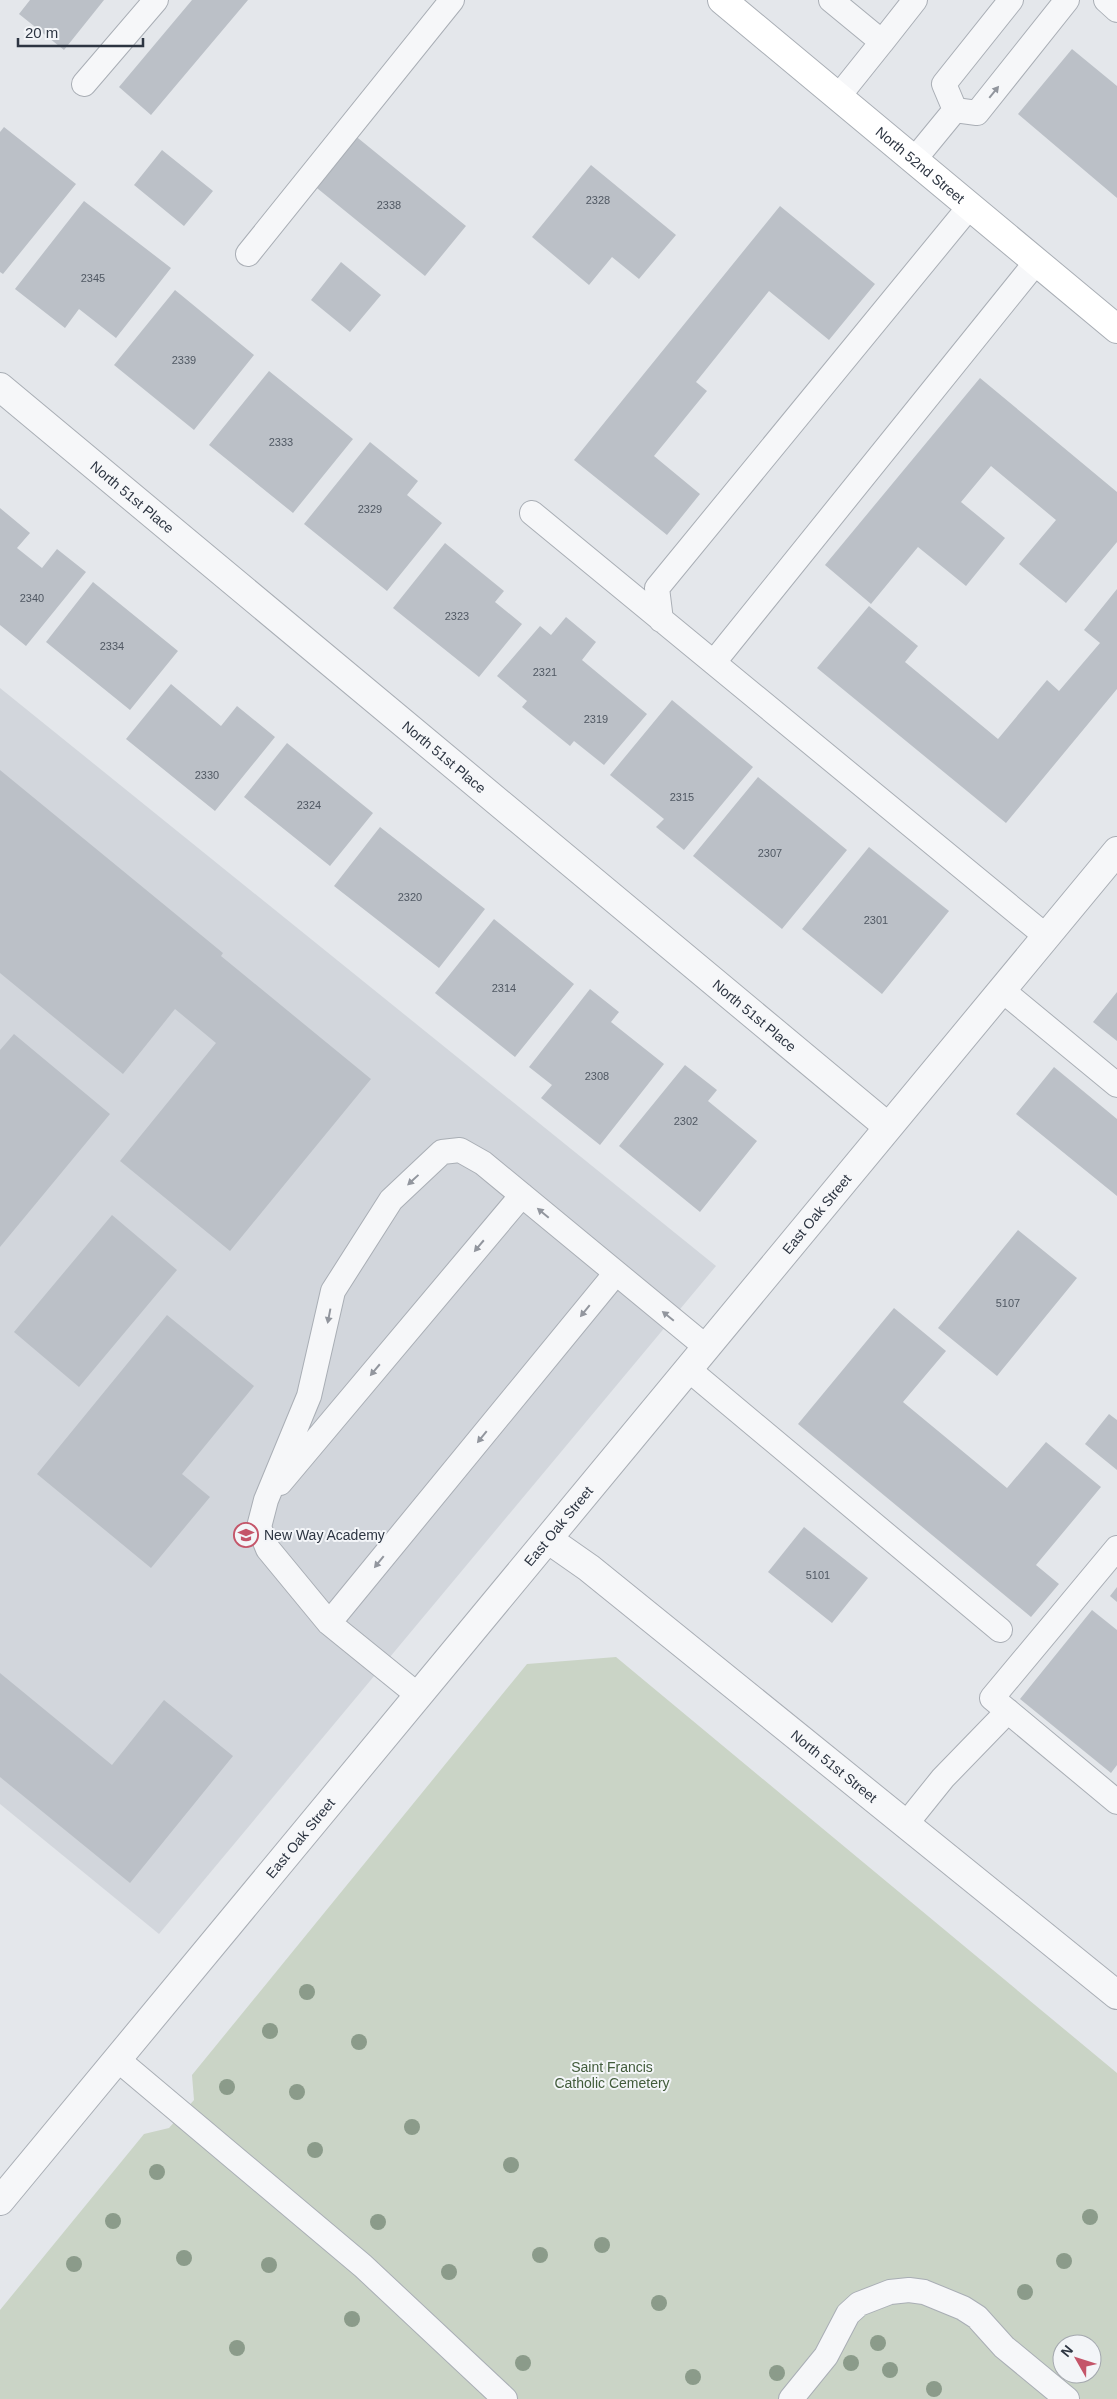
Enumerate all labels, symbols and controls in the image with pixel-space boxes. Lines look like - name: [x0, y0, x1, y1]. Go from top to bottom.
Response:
- scale bar: [18, 15, 142, 47]
- text: 20 m: [25, 24, 58, 41]
- one-way arrow: [988, 86, 999, 99]
- street label: North 52nd Street: [873, 124, 968, 207]
- house number: 2328: [586, 194, 610, 206]
- house number: 2338: [377, 199, 401, 211]
- house number: 2345: [81, 272, 105, 284]
- house number: 2339: [172, 354, 196, 366]
- house number: 2333: [269, 436, 293, 448]
- street label: North 51st Place: [87, 458, 177, 537]
- house number: 2329: [358, 503, 382, 515]
- house number: 2340: [20, 592, 44, 604]
- house number: 2323: [445, 610, 469, 622]
- house number: 2334: [100, 640, 124, 652]
- house number: 2321: [533, 666, 557, 678]
- house number: 2319: [584, 713, 608, 725]
- street label: North 51st Place: [399, 718, 489, 796]
- house number: 2330: [195, 769, 219, 781]
- house number: 2315: [670, 791, 694, 803]
- house number: 2324: [297, 799, 321, 811]
- house number: 2307: [758, 847, 782, 859]
- house number: 2320: [398, 891, 422, 903]
- house number: 2301: [864, 914, 888, 926]
- street label: North 51st Place: [710, 976, 800, 1055]
- house number: 2314: [492, 982, 516, 994]
- house number: 2308: [585, 1070, 609, 1082]
- house number: 2302: [674, 1115, 698, 1127]
- street label: East Oak Street: [779, 1171, 854, 1257]
- one-way arrow: [407, 1174, 419, 1186]
- one-way arrow: [537, 1207, 550, 1218]
- one-way arrow: [474, 1239, 485, 1252]
- house number: 5107: [996, 1297, 1020, 1309]
- one-way arrow: [579, 1304, 590, 1317]
- one-way arrow: [324, 1308, 332, 1324]
- one-way arrow: [662, 1311, 675, 1322]
- one-way arrow: [369, 1363, 380, 1376]
- one-way arrow: [476, 1430, 487, 1443]
- street label: East Oak Street: [521, 1483, 596, 1569]
- school or university icon: New Way Academy: [233, 1522, 259, 1548]
- place label: New Way Academy: [264, 1527, 385, 1543]
- one-way arrow: [373, 1555, 384, 1568]
- house number: 5101: [806, 1569, 830, 1581]
- street label: North 51st Street: [788, 1727, 880, 1806]
- street label: East Oak Street: [263, 1795, 338, 1881]
- park label: Saint Francis Catholic Cemetery: [554, 2059, 670, 2091]
- north arrow: [1052, 2334, 1102, 2384]
- text: N: [1057, 2342, 1076, 2360]

